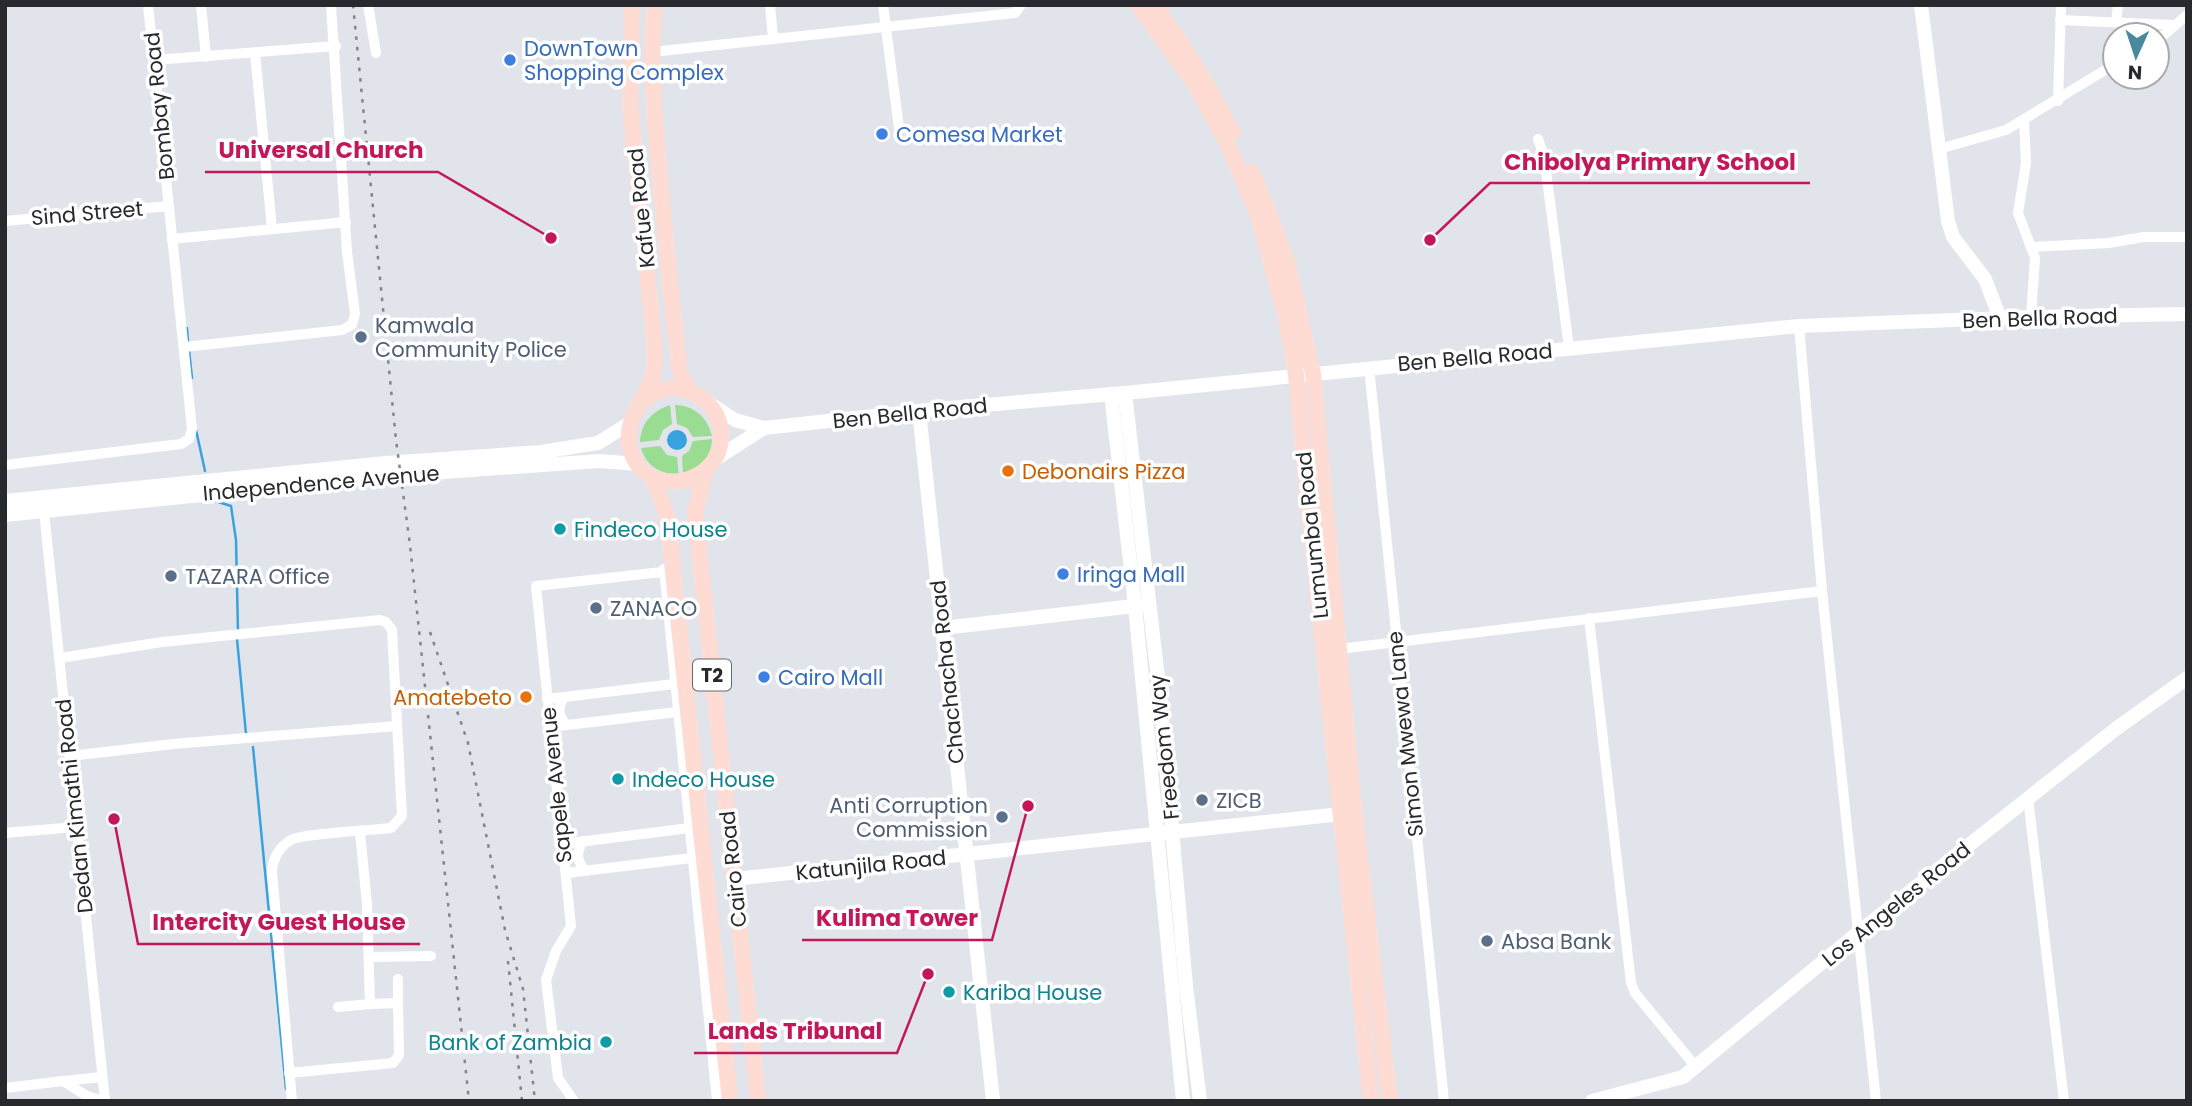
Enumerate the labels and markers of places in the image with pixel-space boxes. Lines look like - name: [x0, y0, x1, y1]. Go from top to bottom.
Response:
- place label: DownTown Shopping Complex: [524, 34, 724, 87]
- marker: DownTown Shopping Complex: [502, 52, 518, 68]
- place label: Comesa Market: [896, 120, 1063, 149]
- marker: Comesa Market: [874, 126, 890, 142]
- callout: Universal Church: [205, 128, 438, 172]
- callout: Chibolya Primary School: [1490, 139, 1810, 183]
- place label: Kamwala Community Police: [375, 311, 567, 364]
- marker: Kamwala Community Police: [353, 329, 369, 345]
- place label: Debonairs Pizza: [1022, 457, 1185, 486]
- marker: Debonairs Pizza: [1000, 463, 1016, 479]
- place label: Findeco House: [574, 515, 728, 544]
- marker: Findeco House: [552, 521, 568, 537]
- place label: Iringa Mall: [1077, 560, 1185, 589]
- place label: TAZARA Office: [185, 562, 330, 591]
- marker: Iringa Mall: [1055, 566, 1071, 582]
- marker: TAZARA Office: [163, 568, 179, 584]
- place label: ZANACO: [610, 594, 697, 623]
- marker: ZANACO: [588, 600, 604, 616]
- place label: Cairo Mall: [778, 663, 883, 692]
- marker: Cairo Mall: [756, 669, 772, 685]
- place label: Amatebeto: [393, 683, 512, 712]
- marker: Amatebeto: [518, 689, 534, 705]
- place label: Indeco House: [632, 765, 775, 794]
- marker: Indeco House: [610, 771, 626, 787]
- place label: ZICB: [1216, 786, 1262, 815]
- place label: Anti Corruption Commission: [829, 791, 988, 844]
- marker: ZICB: [1194, 792, 1210, 808]
- marker: Anti Corruption Commission: [994, 809, 1010, 825]
- callout: Kulima Tower: [802, 896, 992, 940]
- callout: Intercity Guest House: [138, 900, 420, 944]
- place label: Absa Bank: [1501, 927, 1612, 956]
- marker: Absa Bank: [1479, 933, 1495, 949]
- place label: Kariba House: [963, 978, 1102, 1007]
- marker: Kariba House: [941, 984, 957, 1000]
- callout: Lands Tribunal: [694, 1009, 897, 1053]
- place label: Bank of Zambia: [428, 1028, 592, 1057]
- marker: Bank of Zambia: [598, 1034, 614, 1050]

